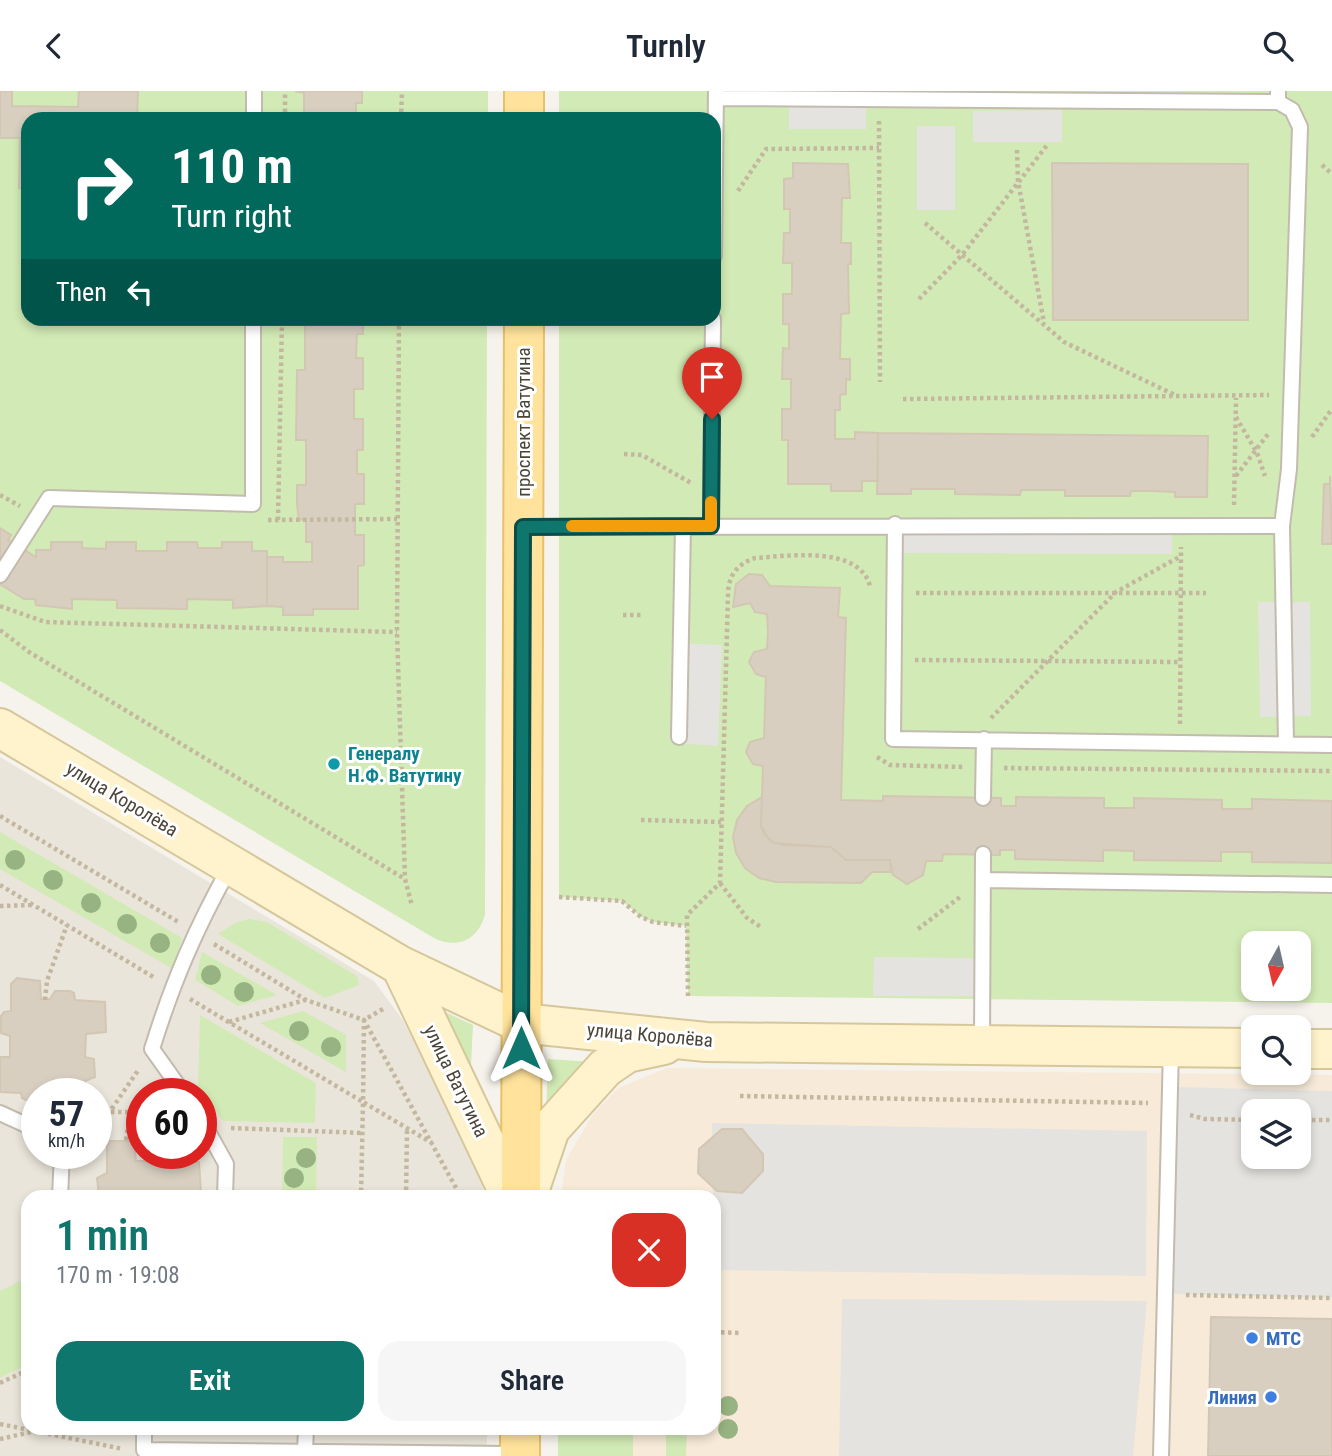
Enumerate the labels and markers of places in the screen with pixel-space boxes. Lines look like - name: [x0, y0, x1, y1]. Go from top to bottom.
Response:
- pin: [682, 347, 742, 419]
- place label: Генералу Н.Ф. Ватутину: [348, 742, 462, 787]
- marker: Генералу Н.Ф. Ватутину: [326, 756, 342, 772]
- place label: МТС: [1266, 1327, 1301, 1350]
- marker: МТС: [1244, 1330, 1260, 1346]
- place label: Линия: [1207, 1386, 1257, 1409]
- marker: Линия: [1263, 1389, 1279, 1405]

